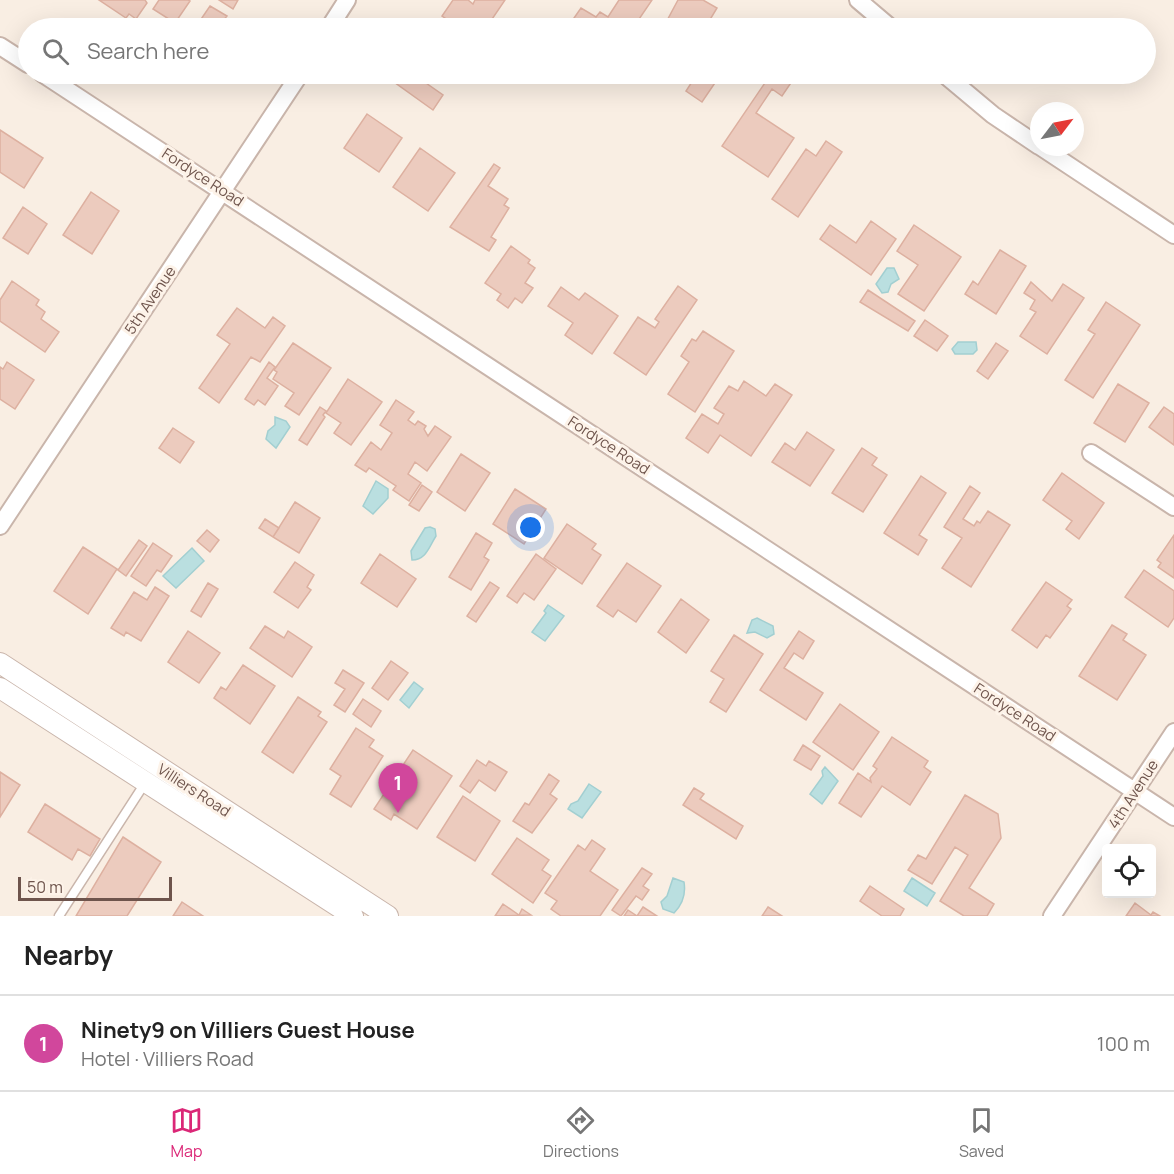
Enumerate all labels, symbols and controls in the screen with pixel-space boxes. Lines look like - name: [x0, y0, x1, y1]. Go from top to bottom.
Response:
- search box: [18, 18, 1156, 84]
- icon: search: [39, 35, 72, 68]
- text: Search here: [87, 36, 209, 66]
- north arrow: [1030, 102, 1084, 156]
- street label: Fordyce Road: [158, 143, 248, 211]
- street label: 5th Avenue: [120, 262, 181, 338]
- street label: Fordyce Road: [564, 411, 654, 479]
- your location: [516, 513, 545, 542]
- street label: Fordyce Road: [970, 678, 1060, 746]
- street label: 4th Avenue: [1103, 755, 1163, 832]
- street label: Villiers Road: [153, 759, 235, 821]
- pin: 1: [378, 764, 418, 813]
- map controls: [1102, 844, 1156, 898]
- button: locate: [1102, 844, 1156, 898]
- scale bar: [18, 874, 172, 902]
- text: 50 m: [27, 876, 63, 898]
- text: Nearby: [24, 937, 113, 973]
- text: Ninety9 on Villiers Guest House: [81, 1015, 415, 1045]
- text: 1: [39, 1030, 48, 1057]
- text: 100 m: [1097, 1030, 1150, 1057]
- text: Hotel · Villiers Road: [81, 1045, 254, 1072]
- tab: Map: [170, 1104, 203, 1162]
- tab: Directions: [543, 1104, 619, 1162]
- tab: Saved: [959, 1104, 1004, 1162]

